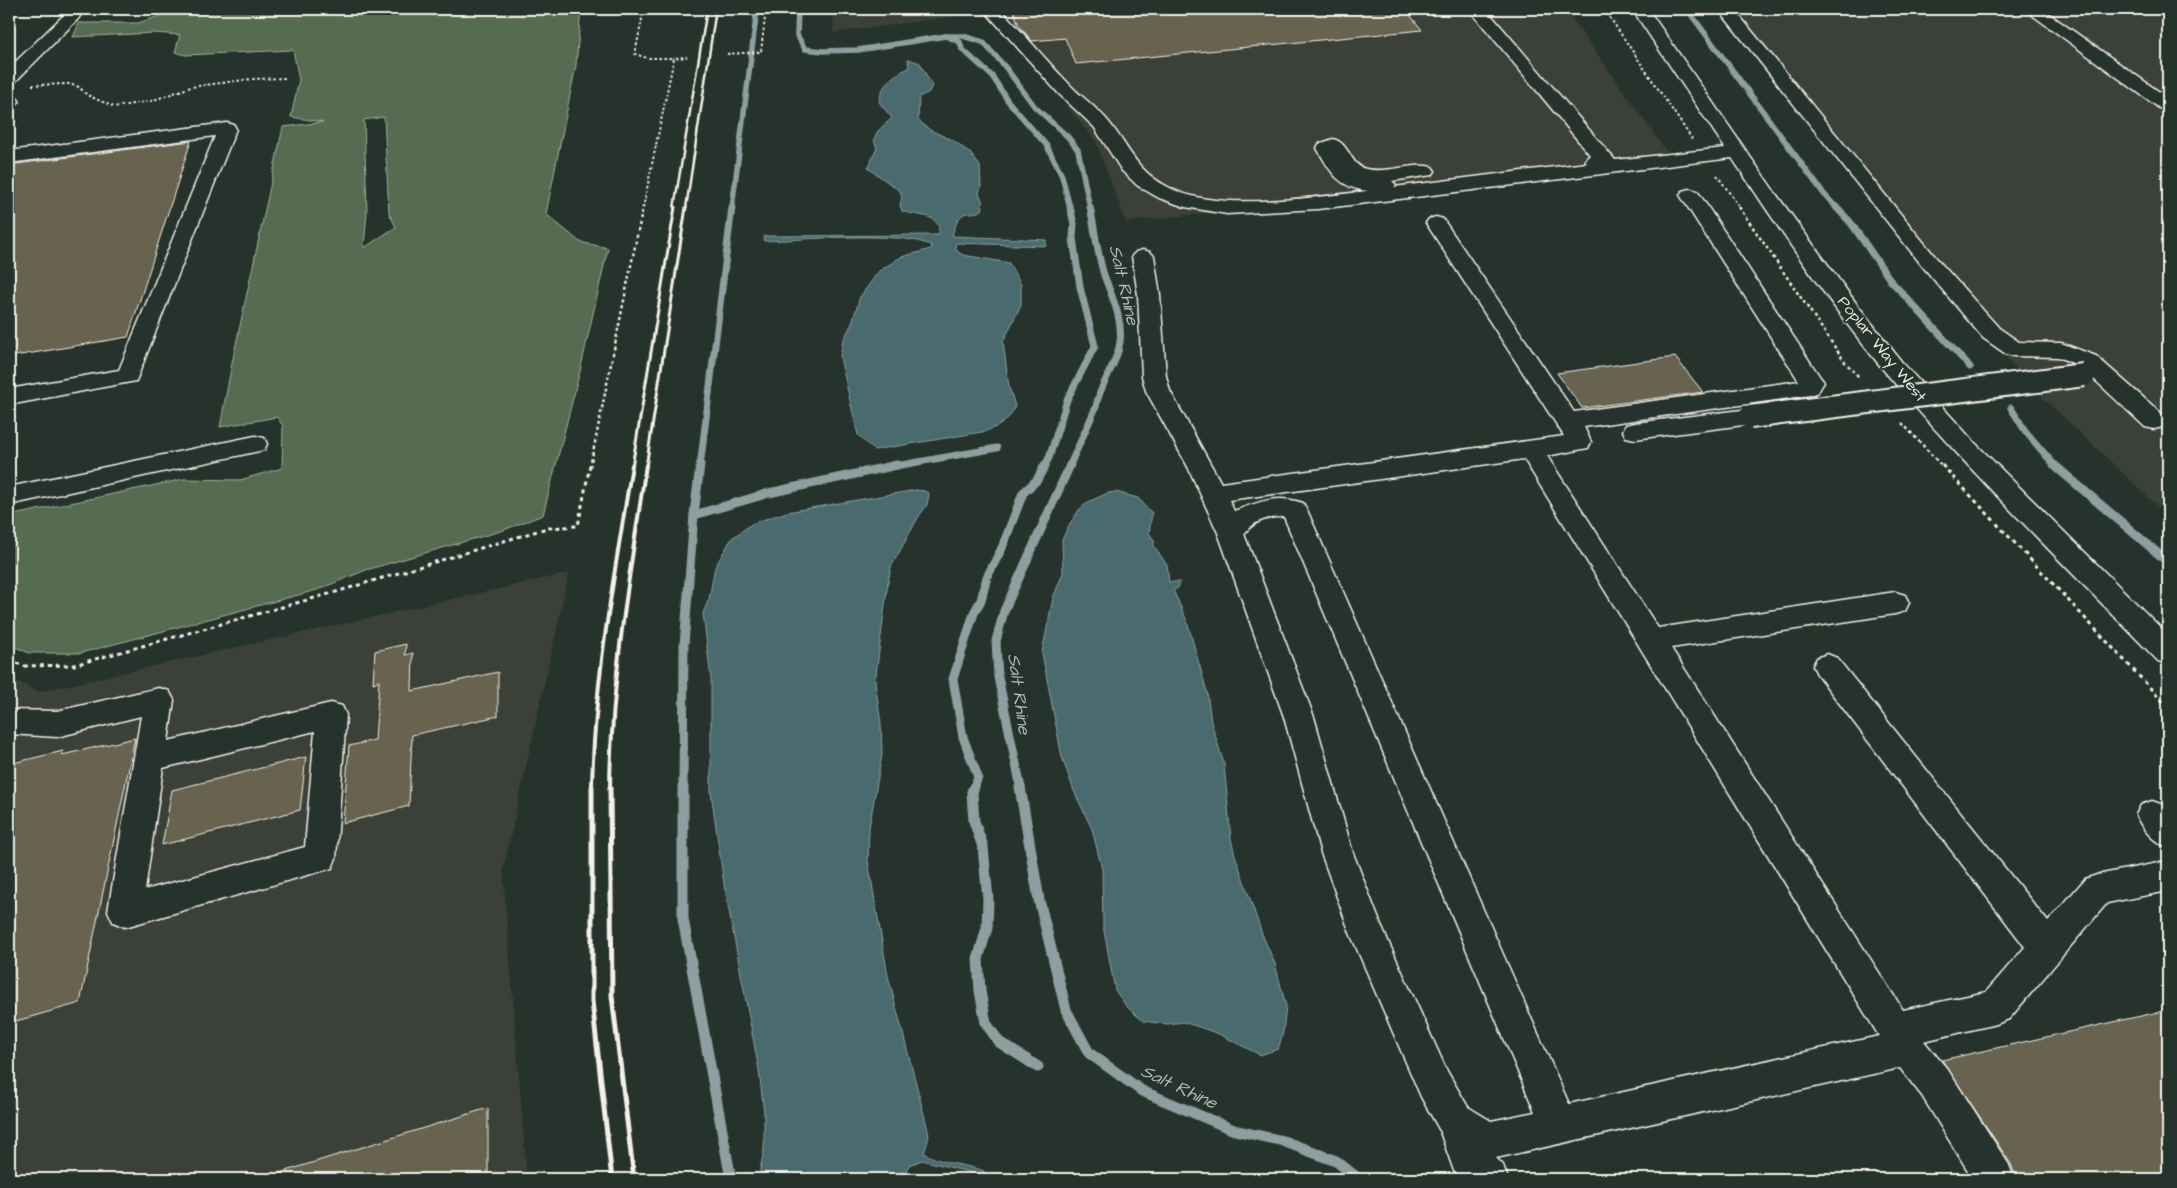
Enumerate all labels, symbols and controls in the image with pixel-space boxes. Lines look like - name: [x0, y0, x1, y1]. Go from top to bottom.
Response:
- water label: Salt Rhine: [1103, 243, 1146, 329]
- street label: Poplar Way West: [1832, 291, 1932, 408]
- water label: Salt Rhine: [1001, 652, 1037, 737]
- water label: Salt Rhine: [1137, 1059, 1222, 1116]

